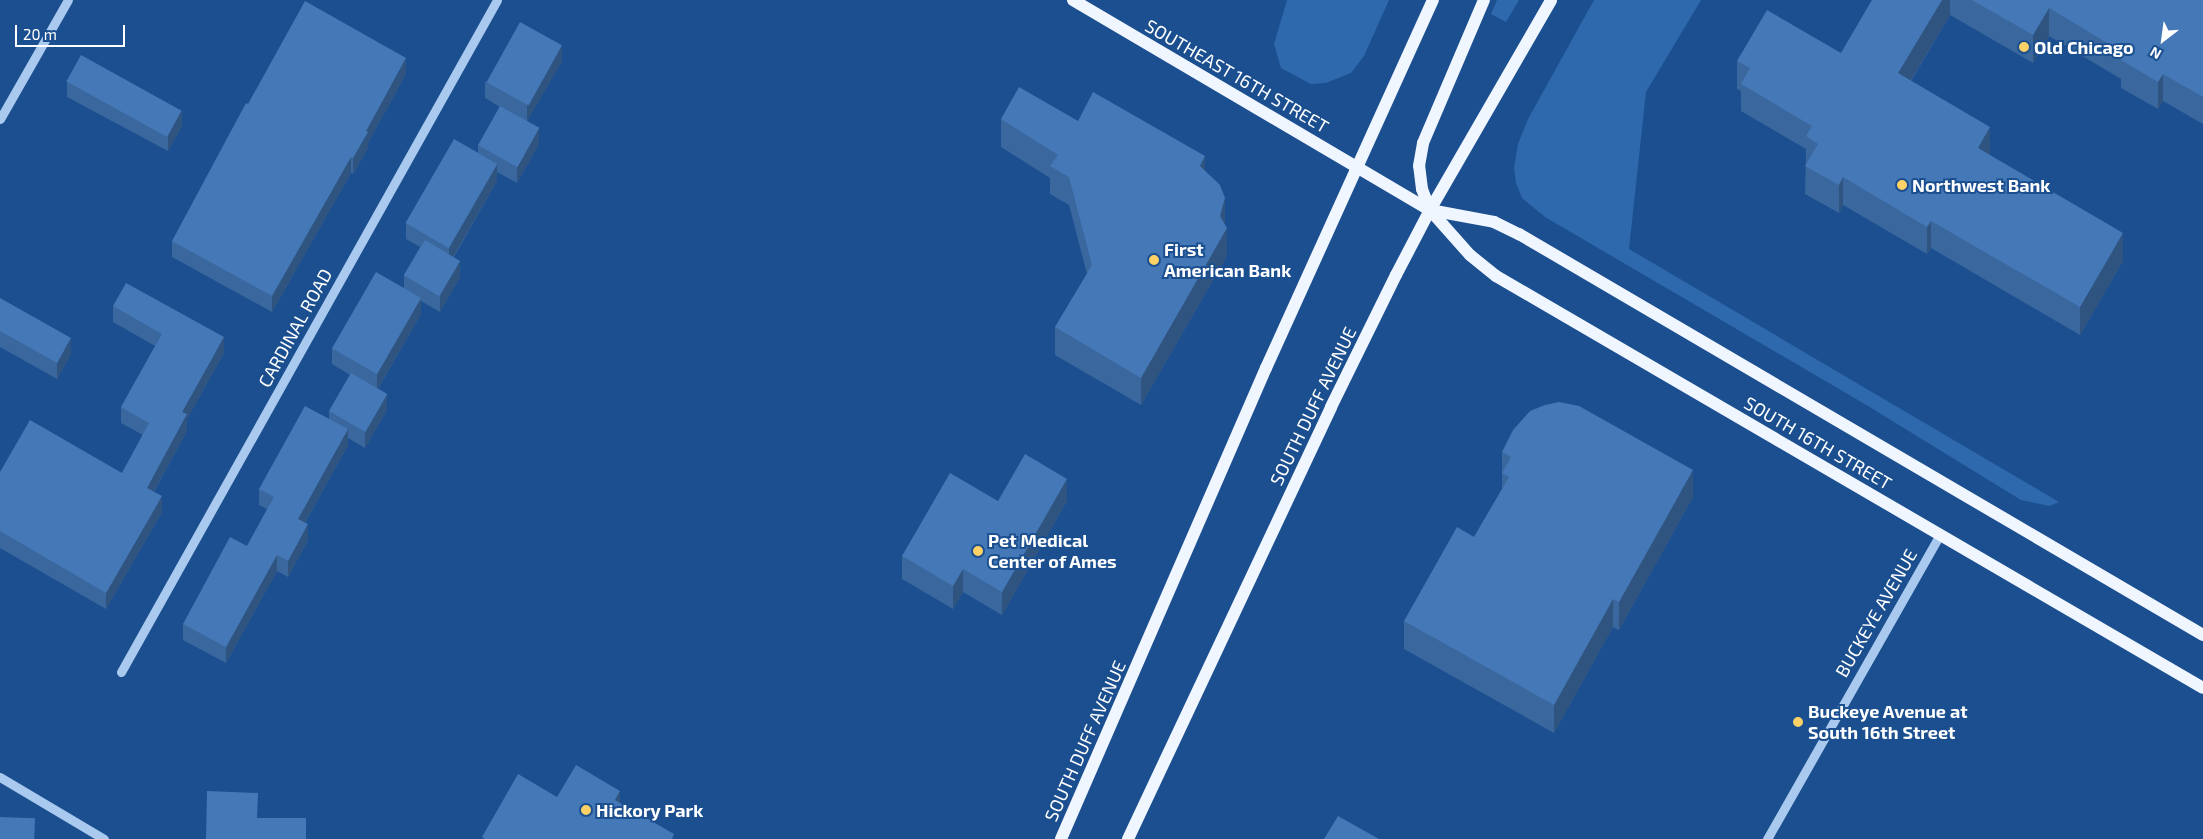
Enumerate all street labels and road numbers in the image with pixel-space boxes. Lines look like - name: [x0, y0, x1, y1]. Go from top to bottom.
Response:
- street label: SOUTHEAST 16TH STREET: [1141, 14, 1333, 138]
- street label: CARDINAL ROAD: [253, 265, 337, 391]
- street label: SOUTH DUFF AVENUE: [1265, 323, 1361, 489]
- street label: SOUTH 16TH STREET: [1740, 392, 1896, 494]
- street label: BUCKEYE AVENUE: [1830, 545, 1922, 681]
- street label: SOUTH DUFF AVENUE: [1040, 657, 1130, 825]

